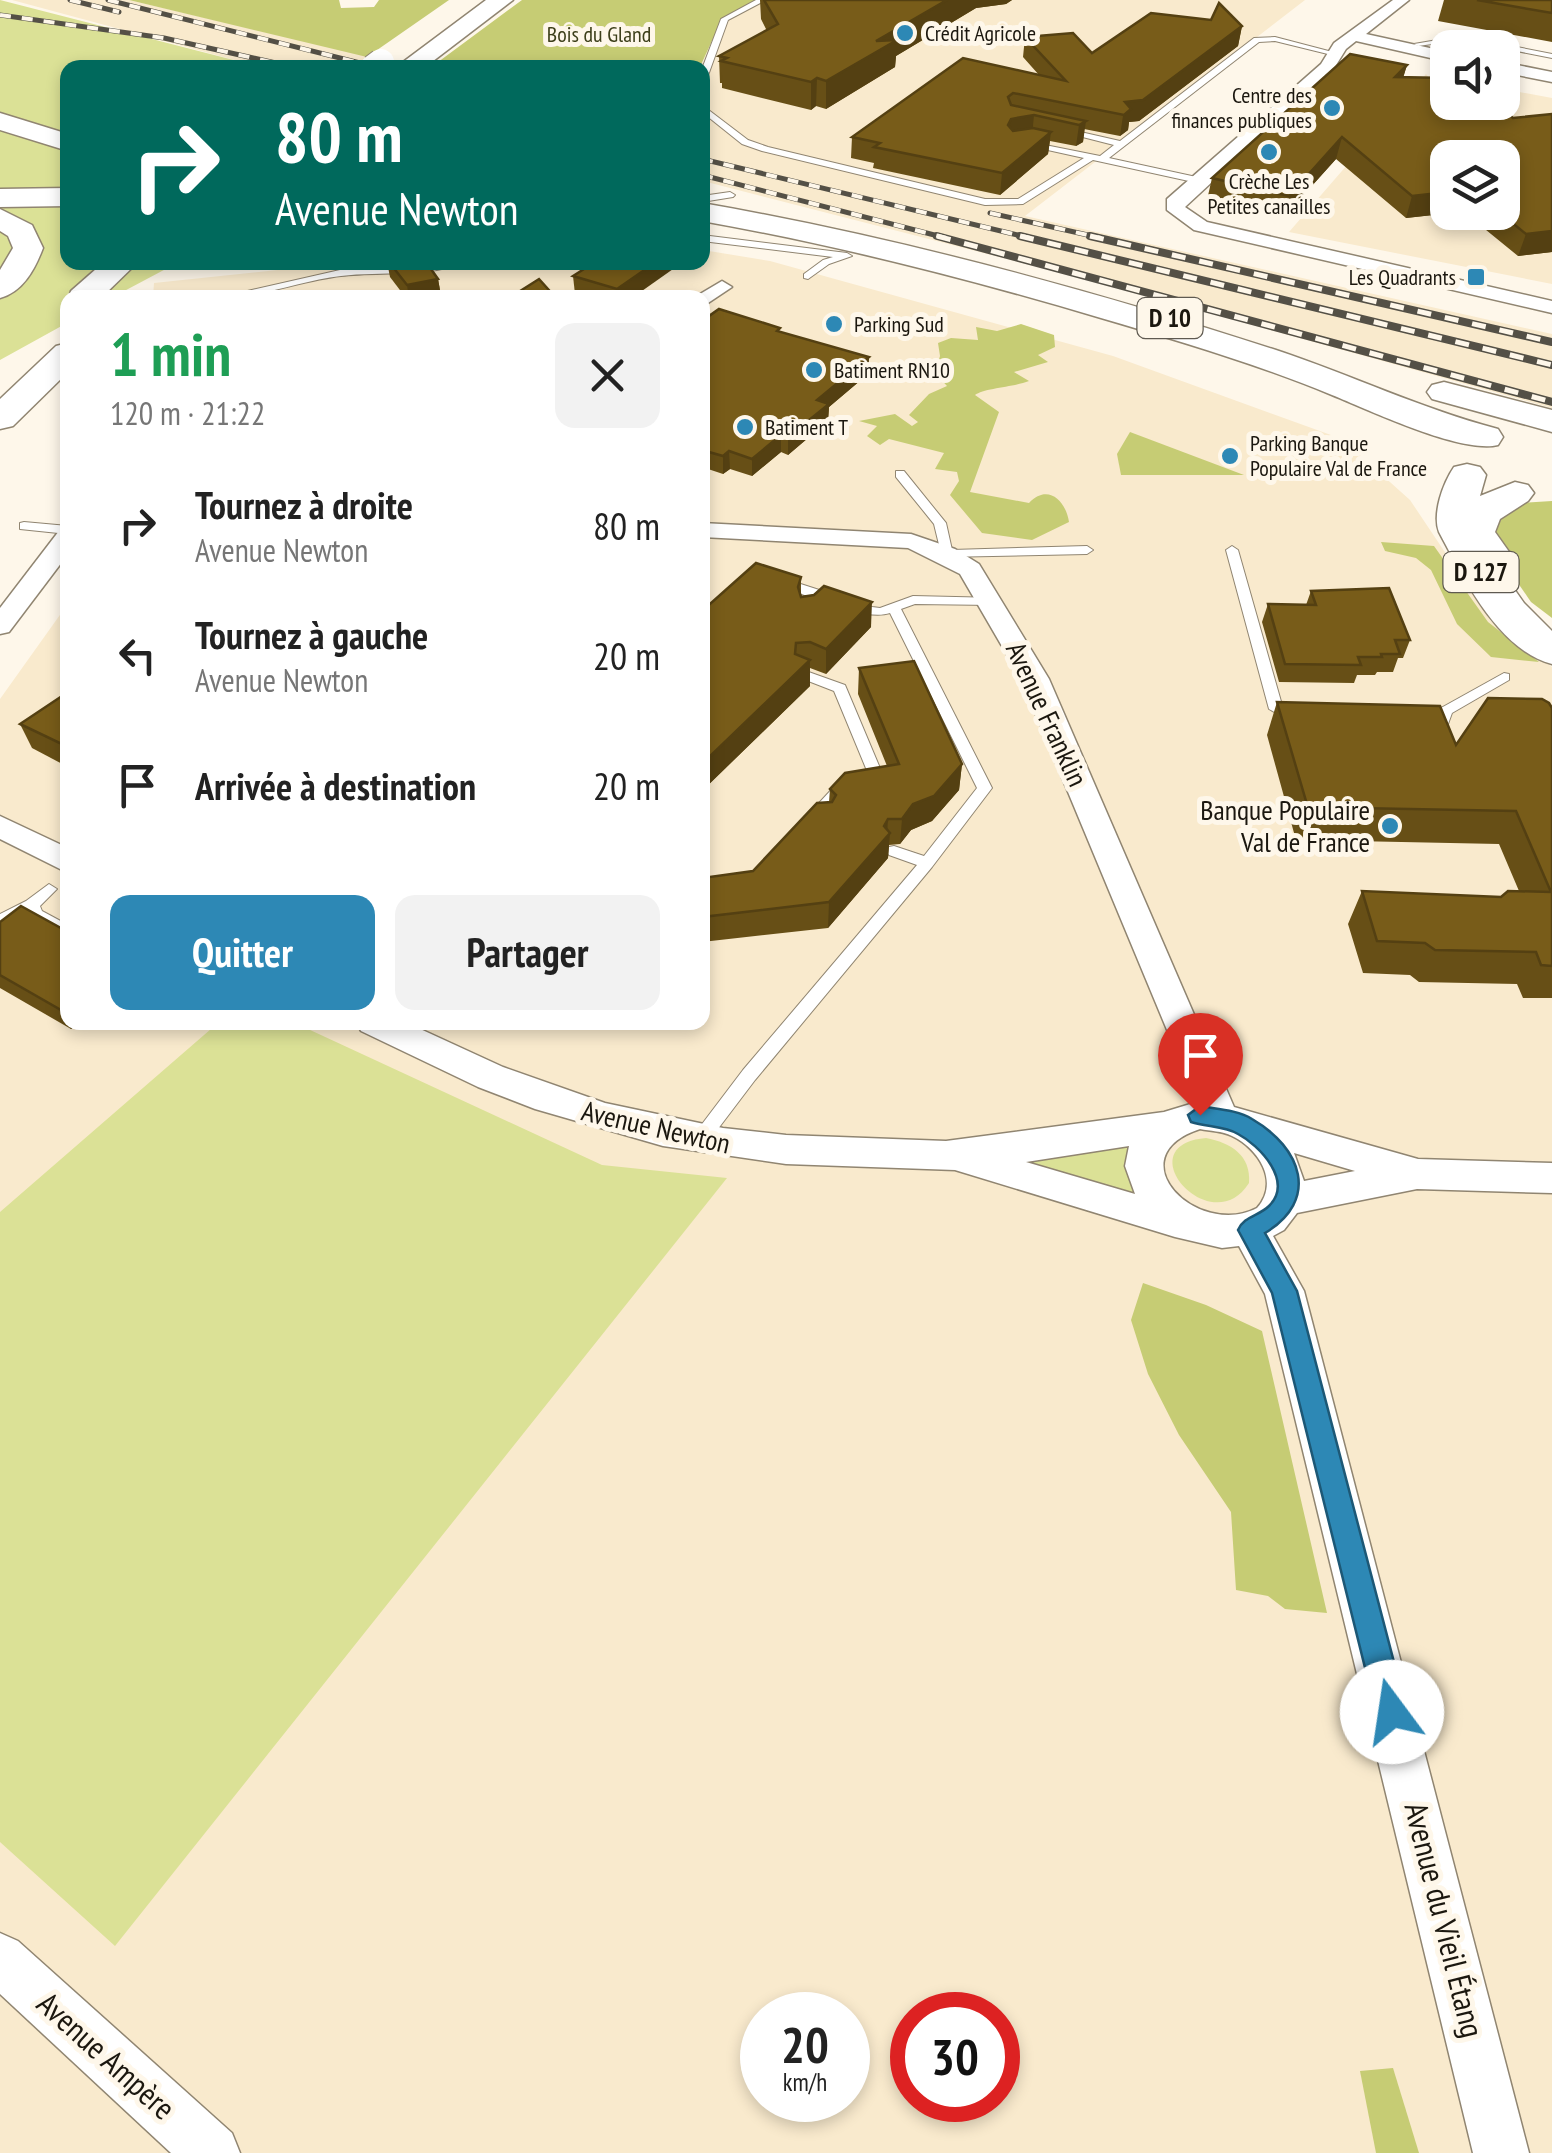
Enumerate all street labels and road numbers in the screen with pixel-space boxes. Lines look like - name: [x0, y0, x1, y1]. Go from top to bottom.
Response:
- road number: D 10: [1138, 298, 1202, 338]
- road number: D 127: [1444, 552, 1518, 592]
- street label: Avenue Franklin: [998, 636, 1097, 792]
- street label: Avenue Newton: [578, 1091, 734, 1162]
- street label: Avenue du Vieil Étang: [1395, 1798, 1494, 2042]
- street label: Avenue Ampère: [29, 1982, 185, 2128]

